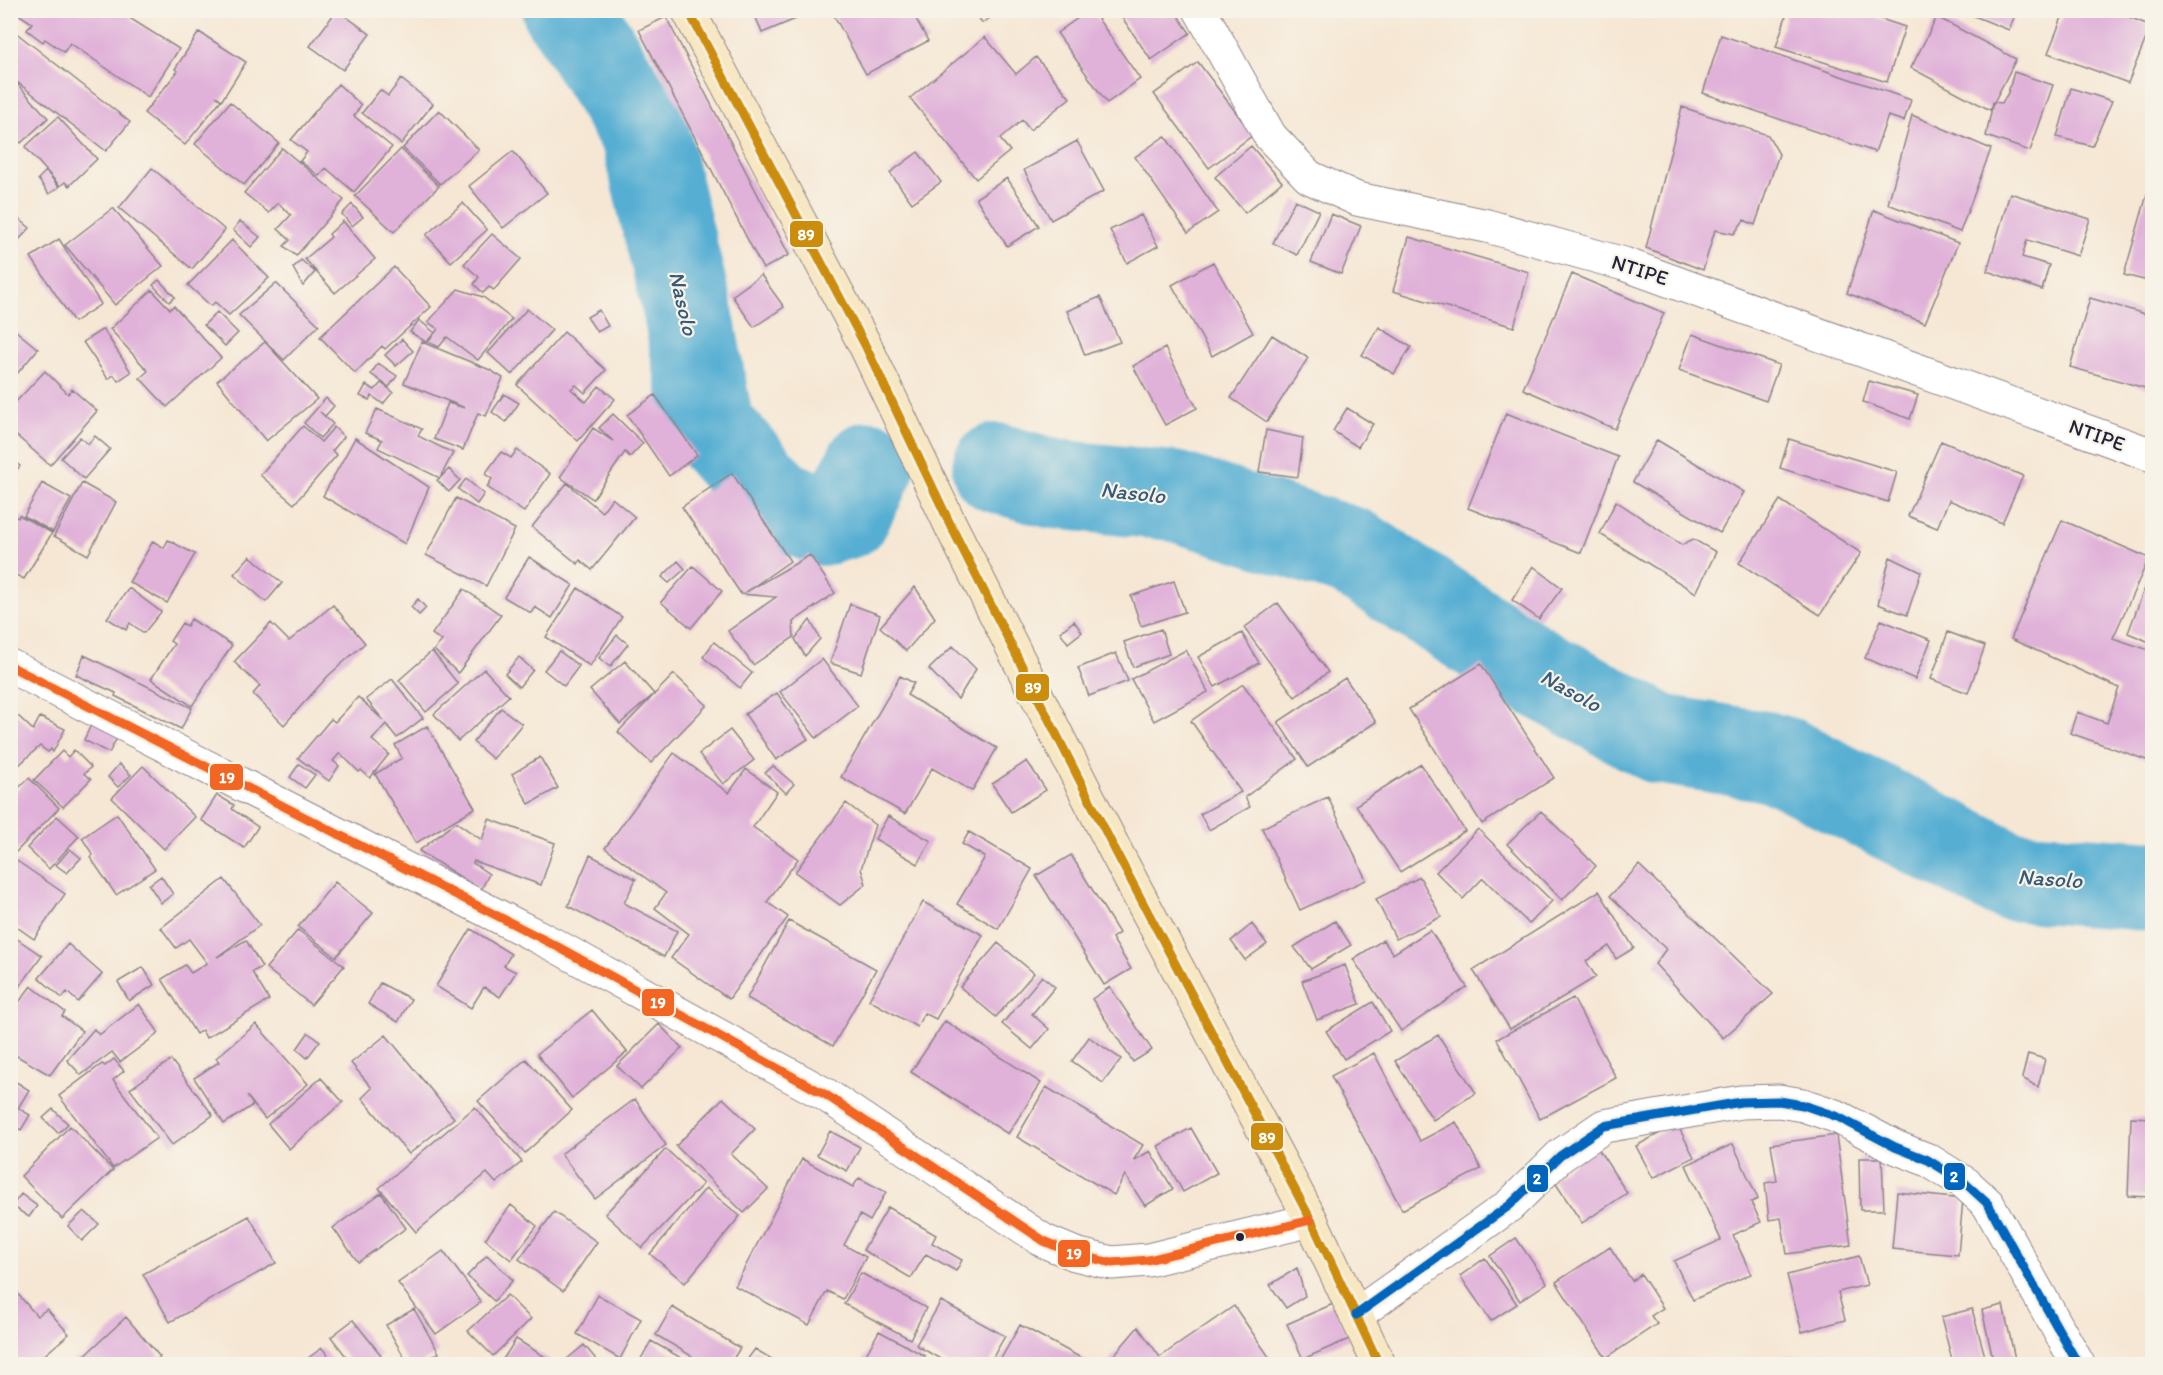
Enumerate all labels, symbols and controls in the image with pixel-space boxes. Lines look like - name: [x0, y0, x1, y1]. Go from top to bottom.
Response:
- line badge: 89: [789, 220, 824, 248]
- text: 89: [797, 225, 815, 244]
- street label: NTIPE: [1609, 249, 1672, 290]
- water label: Nasolo: [663, 269, 704, 338]
- street label: NTIPE: [2066, 413, 2129, 456]
- water label: Nasolo: [1099, 476, 1167, 509]
- water label: Nasolo: [1536, 663, 1606, 718]
- line badge: 89: [1015, 673, 1050, 702]
- text: 89: [1024, 678, 1042, 697]
- line badge: 19: [209, 763, 244, 791]
- text: 19: [219, 768, 235, 787]
- water label: Nasolo: [2017, 863, 2084, 894]
- line badge: 19: [641, 988, 675, 1017]
- text: 19: [650, 993, 666, 1012]
- line badge: 89: [1250, 1122, 1284, 1151]
- text: 89: [1258, 1128, 1276, 1147]
- line badge: 2: [1943, 1162, 1966, 1191]
- line badge: 2: [1526, 1164, 1549, 1193]
- text: 2: [1950, 1167, 1959, 1186]
- text: 2: [1533, 1169, 1542, 1188]
- unlabelled marker: [1234, 1231, 1246, 1243]
- line badge: 19: [1057, 1239, 1091, 1268]
- text: 19: [1066, 1244, 1082, 1263]

